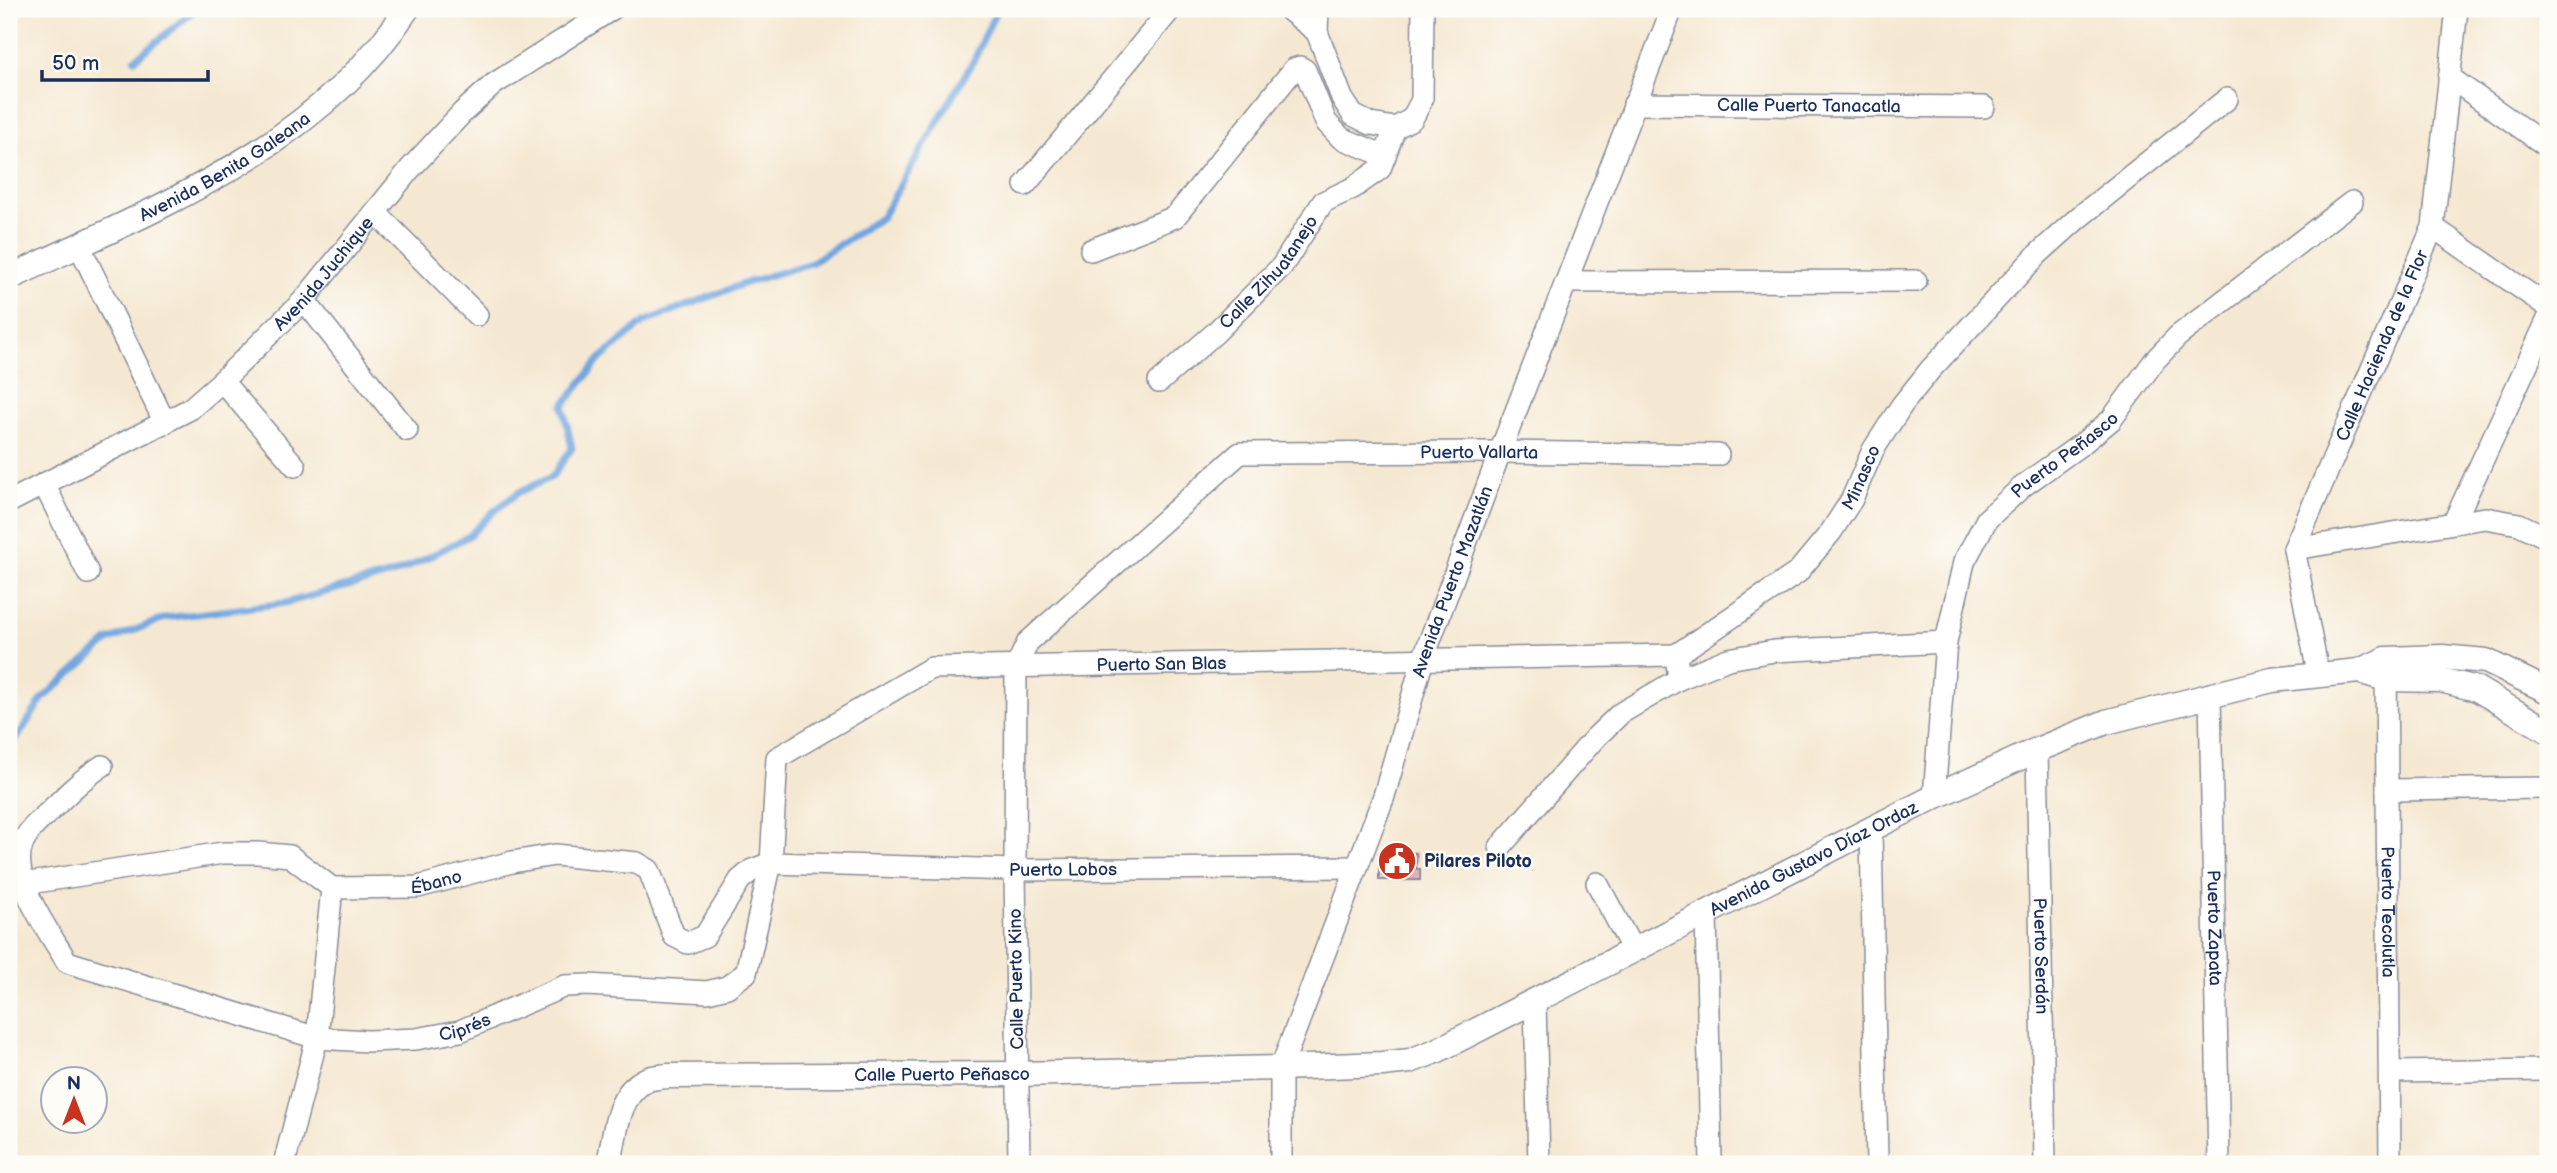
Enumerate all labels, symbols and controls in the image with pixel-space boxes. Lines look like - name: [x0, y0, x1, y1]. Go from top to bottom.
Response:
- scale bar: [42, 38, 208, 82]
- text: 50 m: [52, 51, 99, 76]
- street label: Calle Puerto Tanacatla: [1717, 95, 1901, 117]
- street label: Avenida Benita Galeana: [136, 108, 315, 226]
- street label: Avenida Juchique: [269, 212, 378, 335]
- street label: Calle Zihuatanejo: [1215, 212, 1323, 333]
- street label: Calle Hacienda de la Flor: [2332, 246, 2433, 444]
- street label: Puerto Peñasco: [2007, 409, 2124, 503]
- street label: Puerto Vallarta: [1420, 442, 1538, 464]
- street label: Minasco: [1838, 442, 1885, 514]
- street label: Avenida Puerto Mazatlán: [1408, 483, 1497, 680]
- street label: Puerto San Blas: [1096, 653, 1227, 676]
- street label: Avenida Gustavo Díaz Ordaz: [1706, 797, 1922, 921]
- public building icon: Pilares Piloto: [1376, 840, 1418, 882]
- street label: Puerto Tecolutla: [2376, 846, 2399, 978]
- place label: Pilares Piloto: [1424, 851, 1532, 872]
- street label: Puerto Lobos: [1009, 859, 1117, 881]
- street label: Ébano: [410, 866, 464, 898]
- street label: Puerto Zapata: [2202, 870, 2226, 986]
- street label: Puerto Serdán: [2029, 897, 2052, 1015]
- street label: Calle Puerto Kino: [1005, 908, 1028, 1050]
- street label: Ciprés: [437, 1009, 494, 1046]
- north arrow: [38, 1064, 108, 1134]
- street label: Calle Puerto Peñasco: [854, 1064, 1030, 1086]
- text: N: [67, 1073, 81, 1096]

